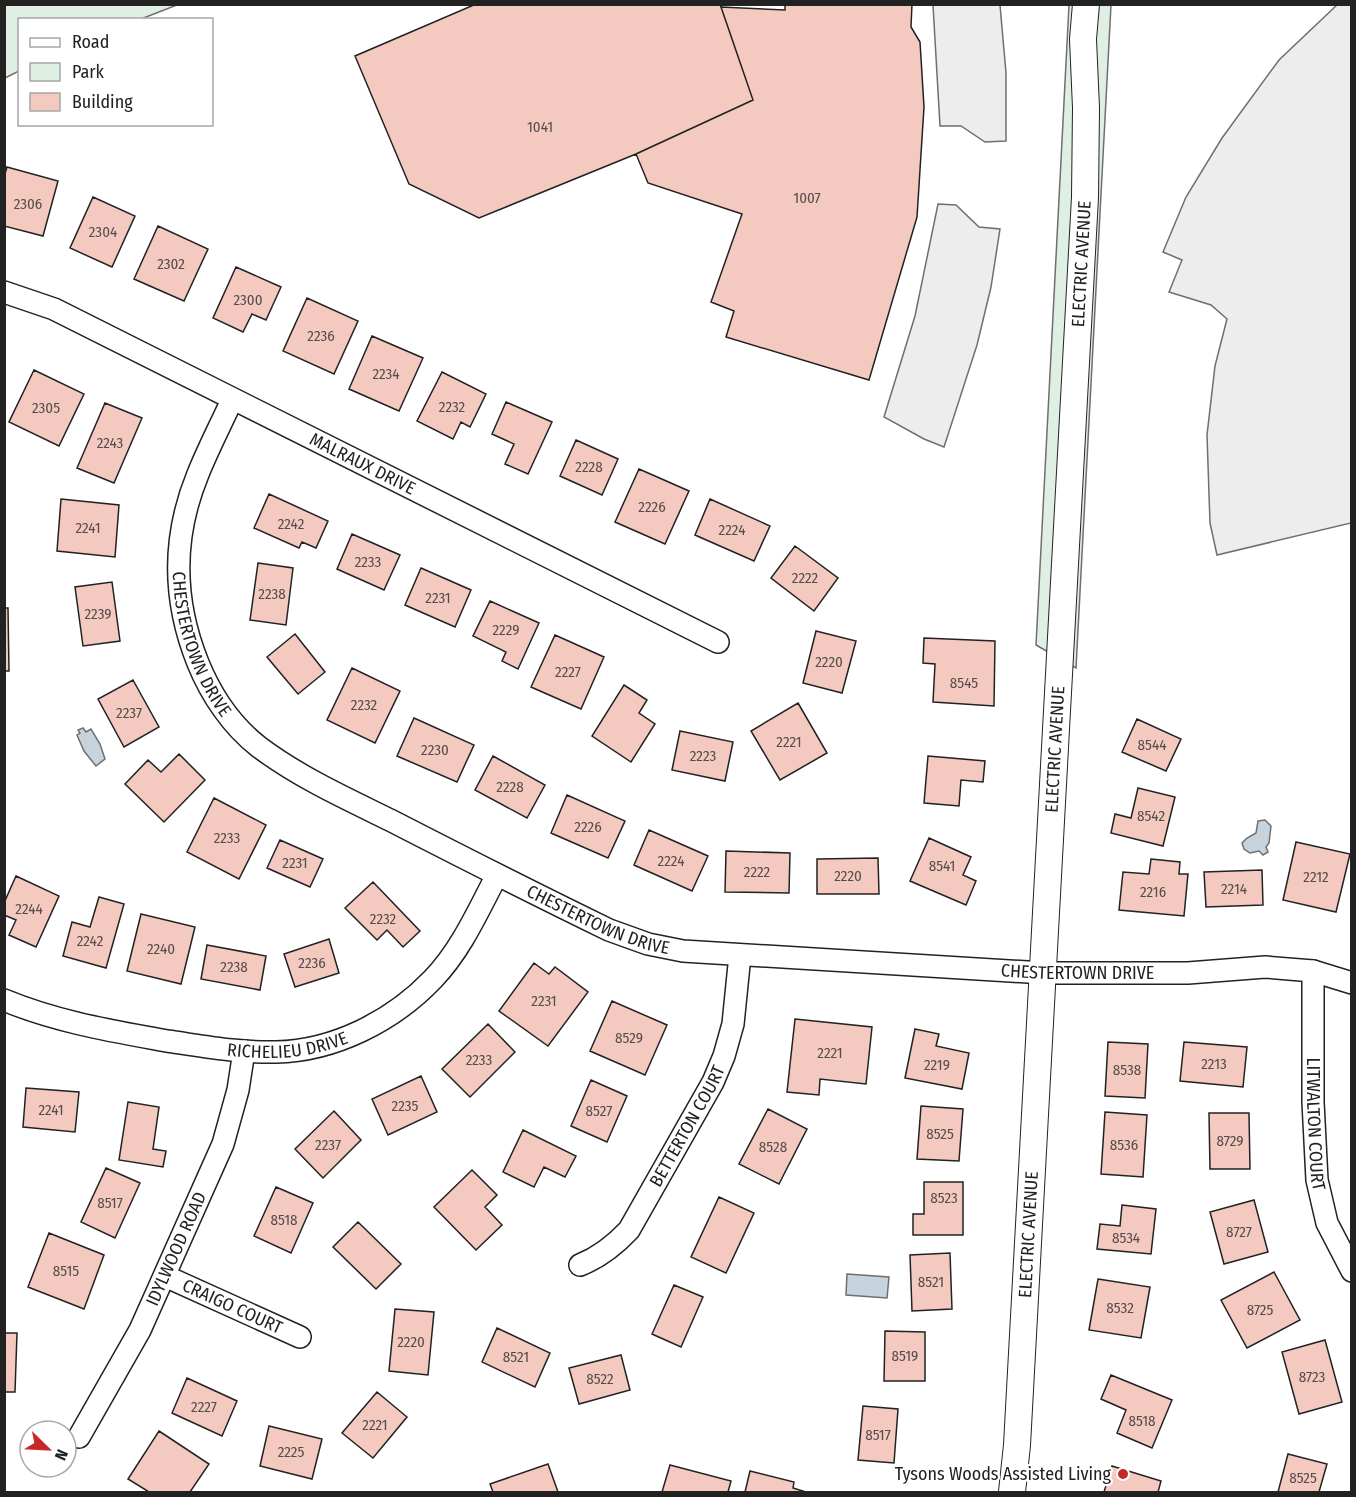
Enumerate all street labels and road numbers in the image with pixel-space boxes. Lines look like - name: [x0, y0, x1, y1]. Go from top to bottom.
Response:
- street label: ELECTRIC AVENUE: [1067, 200, 1096, 328]
- street label: MALRAUX DRIVE: [306, 428, 419, 499]
- street label: CHESTERTOWN DRIVE: [168, 571, 236, 721]
- street label: ELECTRIC AVENUE: [1040, 685, 1069, 813]
- street label: CHESTERTOWN DRIVE: [523, 880, 671, 959]
- street label: CHESTERTOWN DRIVE: [1000, 959, 1154, 984]
- street label: RICHELIEU DRIVE: [226, 1027, 351, 1063]
- street label: LITWALTON COURT: [1302, 1057, 1330, 1193]
- street label: BETTERTON COURT: [645, 1062, 730, 1191]
- street label: ELECTRIC AVENUE: [1014, 1171, 1043, 1298]
- street label: IDYLWOOD ROAD: [141, 1189, 211, 1309]
- street label: CRAIGO COURT: [179, 1274, 287, 1339]

